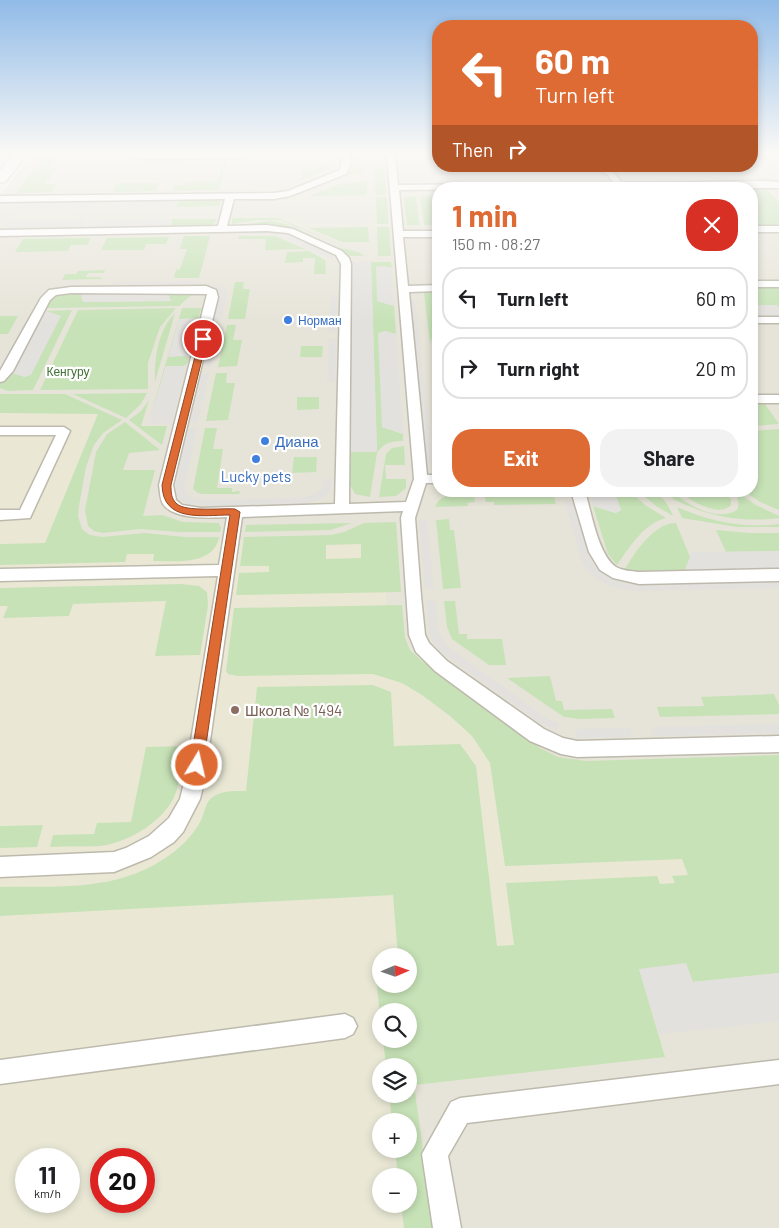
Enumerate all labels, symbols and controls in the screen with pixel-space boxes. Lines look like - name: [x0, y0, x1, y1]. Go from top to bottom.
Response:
- text: 60 m: [535, 39, 610, 81]
- icon: left: [452, 40, 517, 105]
- text: Turn left: [535, 81, 615, 107]
- icon: right: [503, 135, 531, 163]
- text: Then: [452, 138, 493, 161]
- text: 1 min: [452, 197, 518, 233]
- button: close: [686, 199, 738, 251]
- text: 150 m · 08:27: [452, 234, 540, 253]
- icon: left: [454, 284, 482, 312]
- text: Turn left: [497, 287, 568, 310]
- text: 60 m: [696, 287, 736, 310]
- place label: Норман: [298, 313, 342, 328]
- marker: Норман: [282, 314, 294, 326]
- pin: [182, 318, 224, 360]
- icon: arrive: [189, 325, 217, 353]
- icon: right: [454, 354, 482, 382]
- text: Turn right: [497, 357, 579, 380]
- text: 20 m: [696, 357, 736, 380]
- park label: Кенгуру: [46, 364, 90, 379]
- button: Exit: [452, 429, 590, 487]
- button: Share: [600, 429, 738, 487]
- place label: Диана: [275, 432, 319, 450]
- marker: Диана: [259, 435, 271, 447]
- marker: Lucky pets: [250, 453, 262, 465]
- place label: Lucky pets: [221, 467, 291, 485]
- place label: Школа № 1494: [245, 701, 342, 719]
- marker: Школа № 1494: [229, 704, 241, 716]
- position arrow: [170, 738, 222, 790]
- north arrow: [372, 948, 418, 992]
- map controls: [372, 948, 417, 1213]
- button: search: [372, 1003, 417, 1048]
- button: layers: [372, 1058, 417, 1103]
- button: +: [372, 1113, 417, 1158]
- speed limit sign: 20: [90, 1148, 155, 1213]
- text: 11: [39, 1159, 56, 1189]
- button: −: [372, 1168, 417, 1213]
- text: km/h: [34, 1186, 61, 1200]

